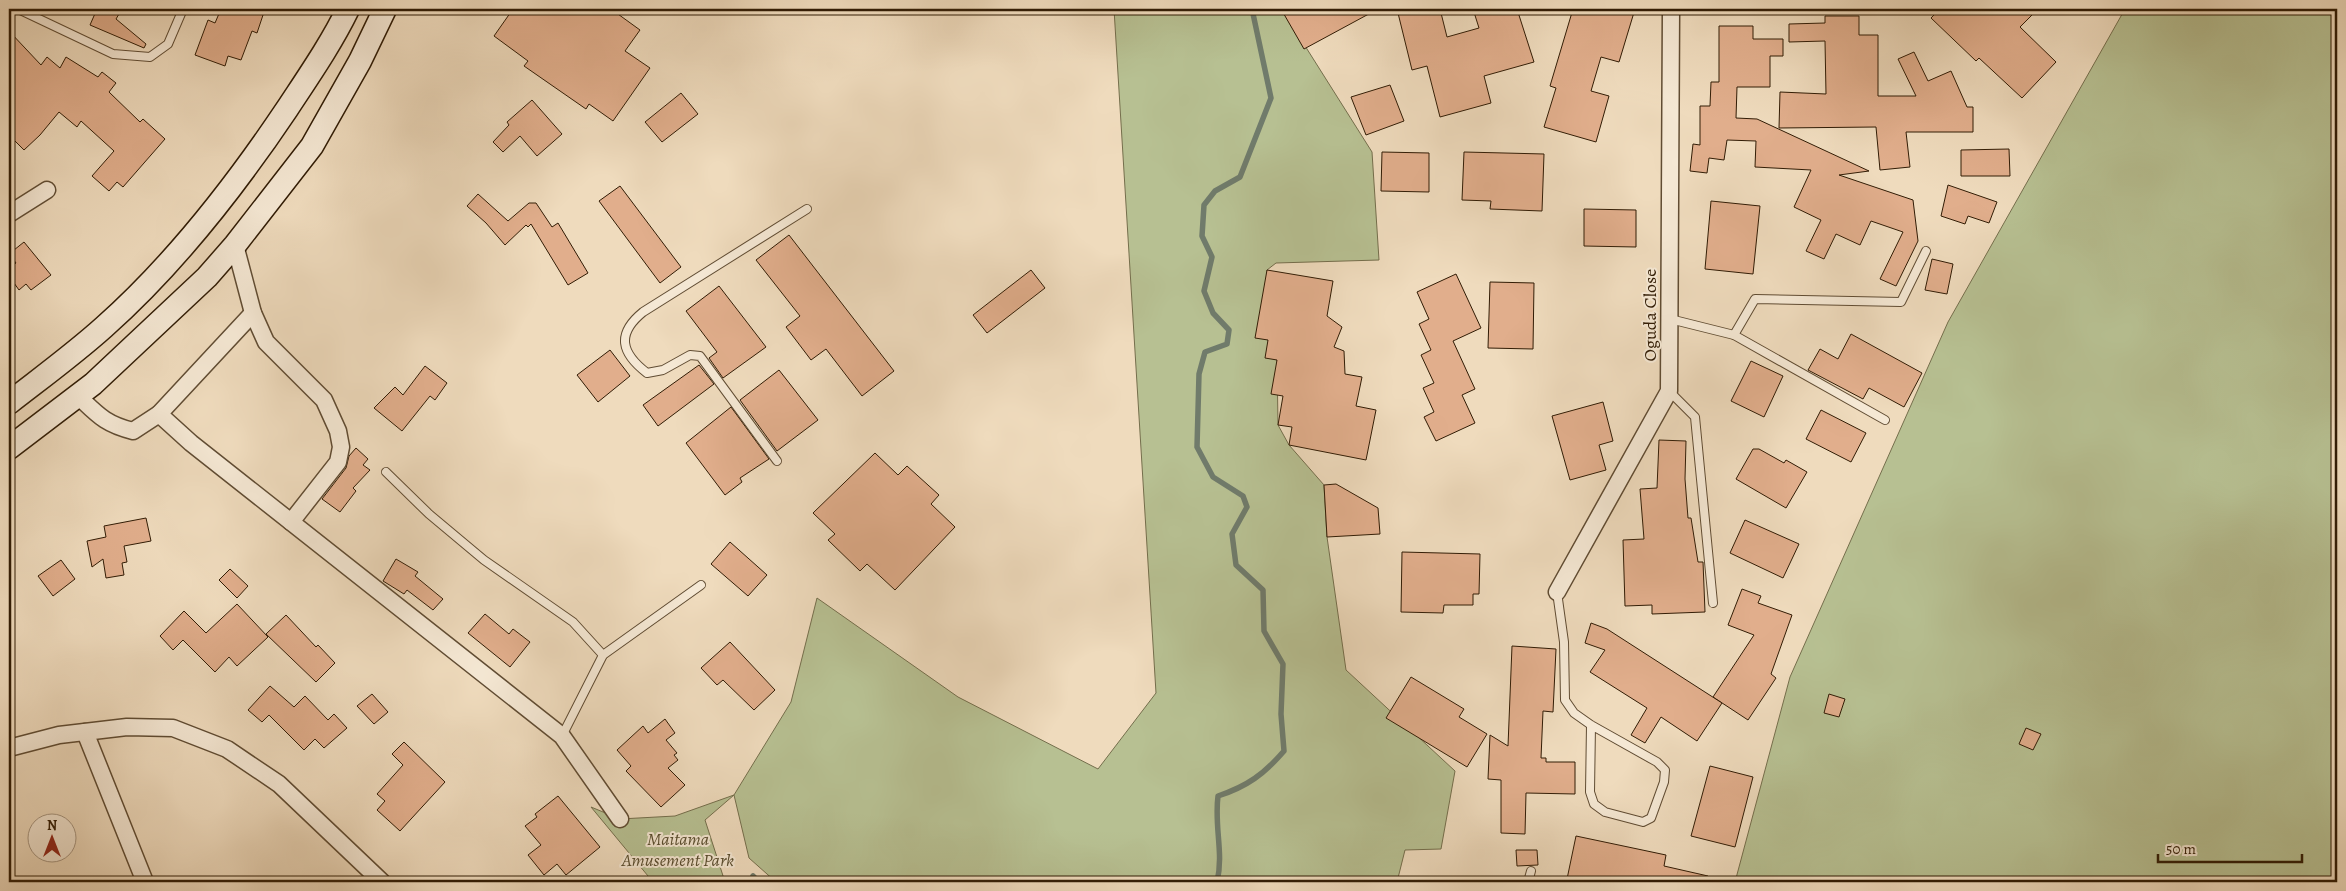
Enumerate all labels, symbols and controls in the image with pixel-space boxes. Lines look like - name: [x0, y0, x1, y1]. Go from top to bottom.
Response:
- street label: Oguda Close: [1638, 269, 1662, 361]
- north arrow: [28, 814, 78, 864]
- text: N: [47, 816, 57, 835]
- park label: Maitama Amusement Park: [621, 827, 734, 872]
- scale bar: [2158, 831, 2302, 863]
- text: 50 m: [2166, 839, 2196, 859]

